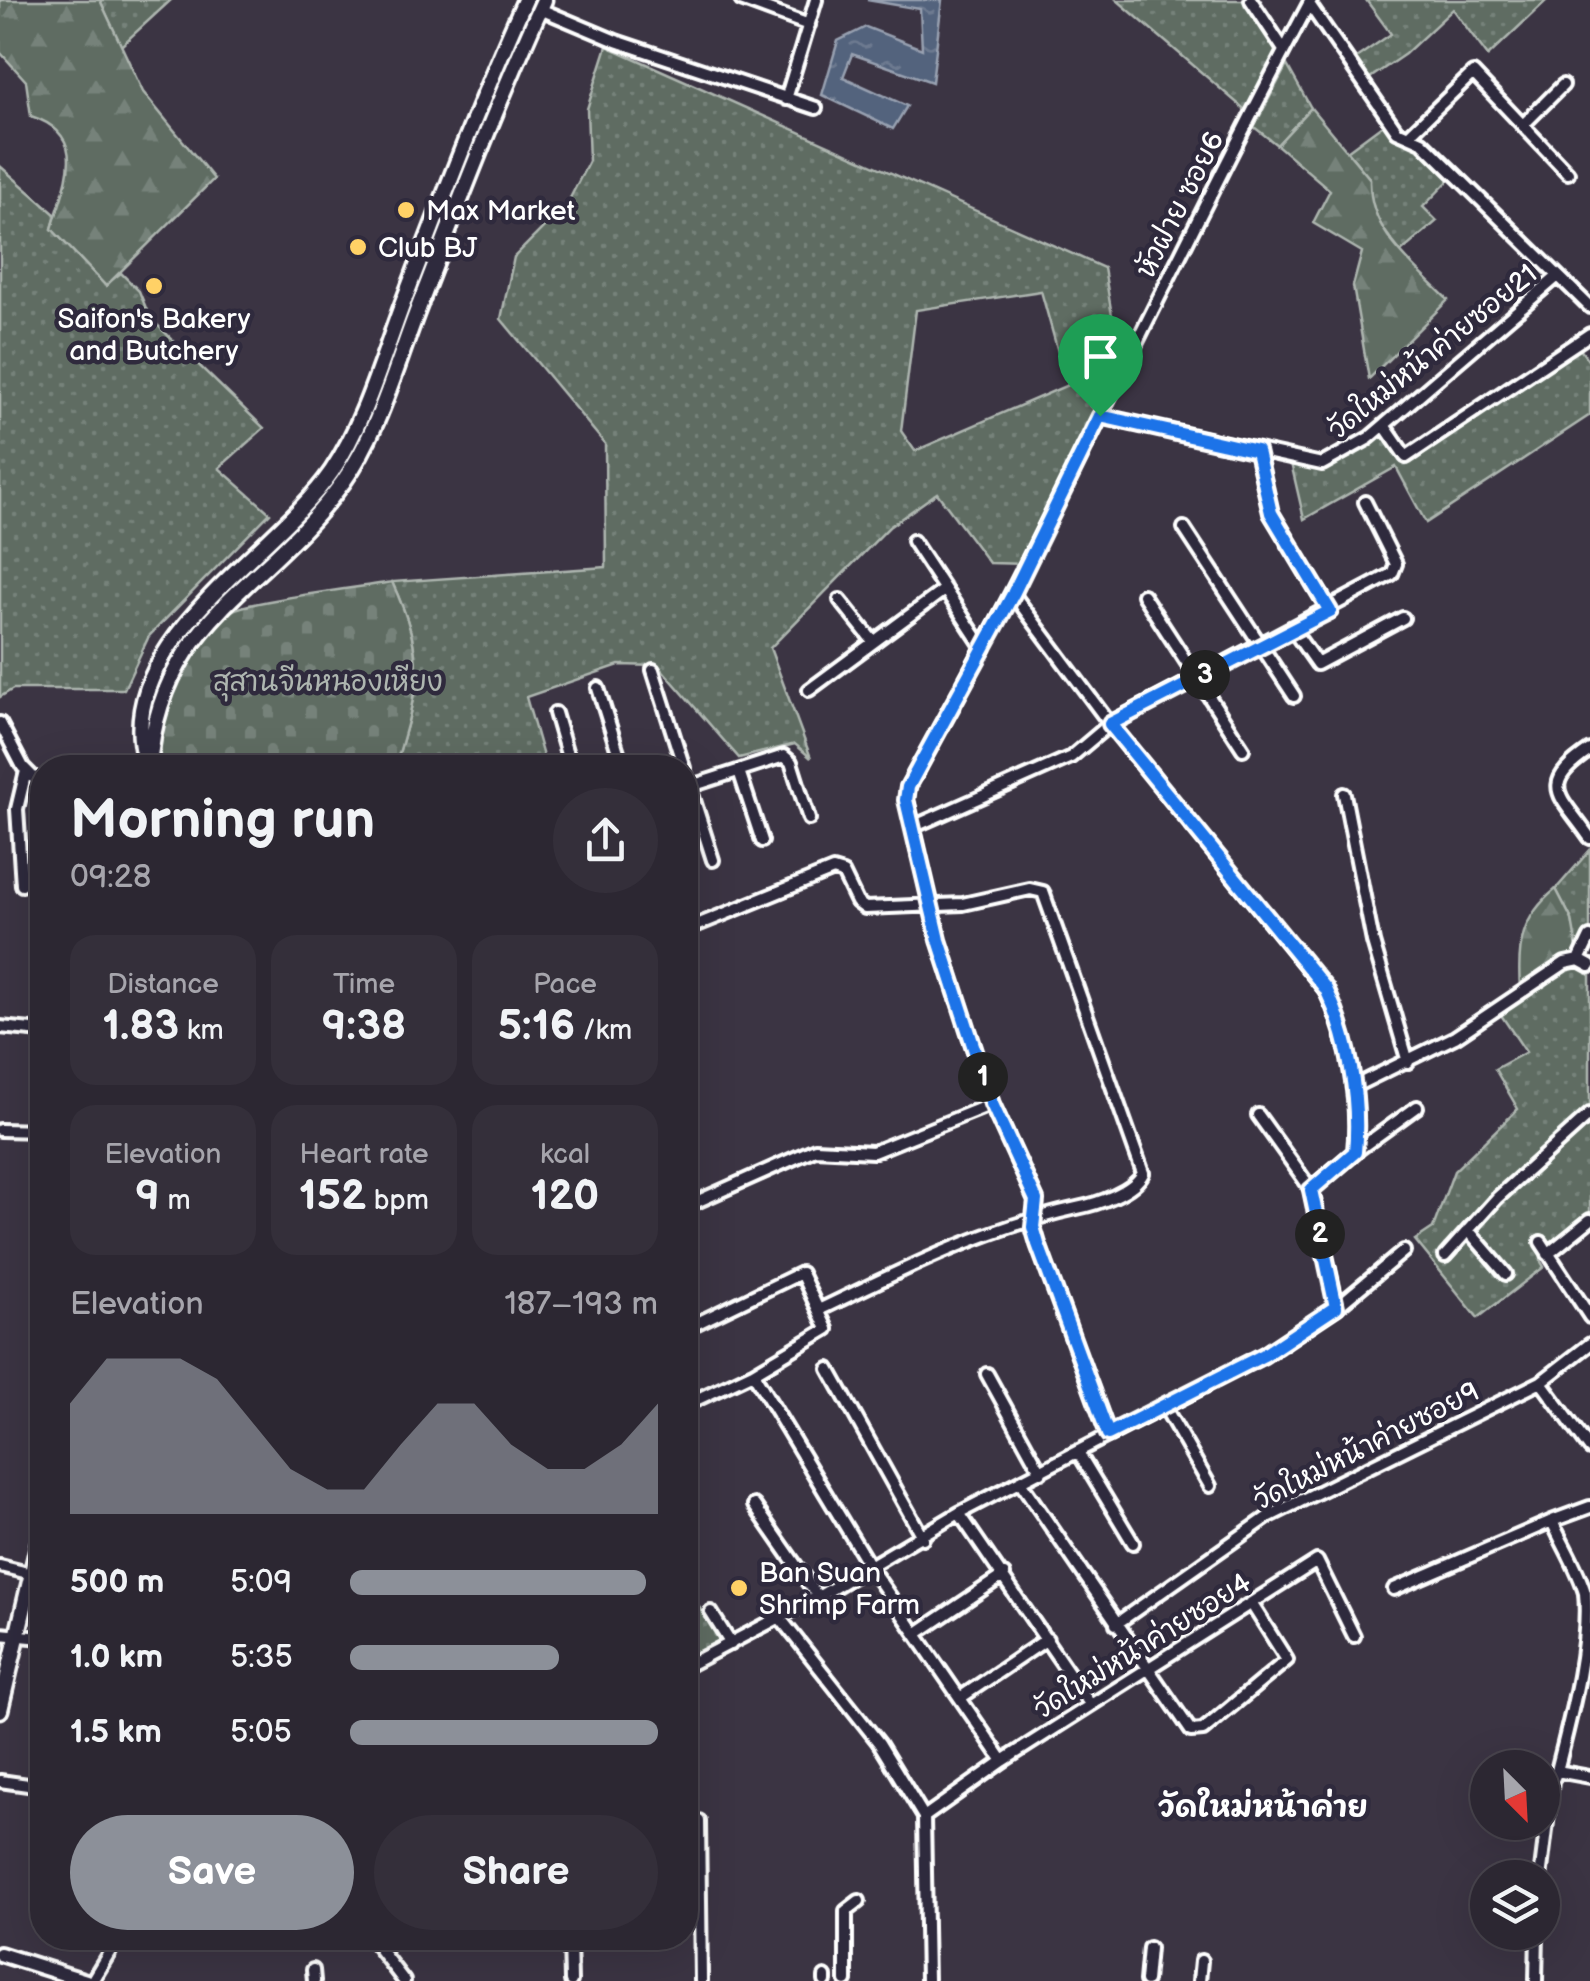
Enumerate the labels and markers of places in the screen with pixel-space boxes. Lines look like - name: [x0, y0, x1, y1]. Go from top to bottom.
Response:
- place label: Max Market: [426, 195, 576, 228]
- marker: Max Market: [395, 199, 417, 221]
- place label: Club BJ: [378, 232, 478, 265]
- marker: Club BJ: [347, 236, 369, 258]
- marker: Saifon's Bakery and Butchery: [143, 275, 165, 297]
- place label: Saifon's Bakery and Butchery: [58, 303, 251, 368]
- pin: [1058, 314, 1143, 417]
- pin: 3: [1180, 650, 1230, 700]
- pin: 1: [958, 1052, 1008, 1102]
- pin: 2: [1295, 1209, 1345, 1259]
- place label: Ban Suan Shrimp Farm: [759, 1557, 920, 1622]
- marker: Ban Suan Shrimp Farm: [728, 1577, 750, 1599]

